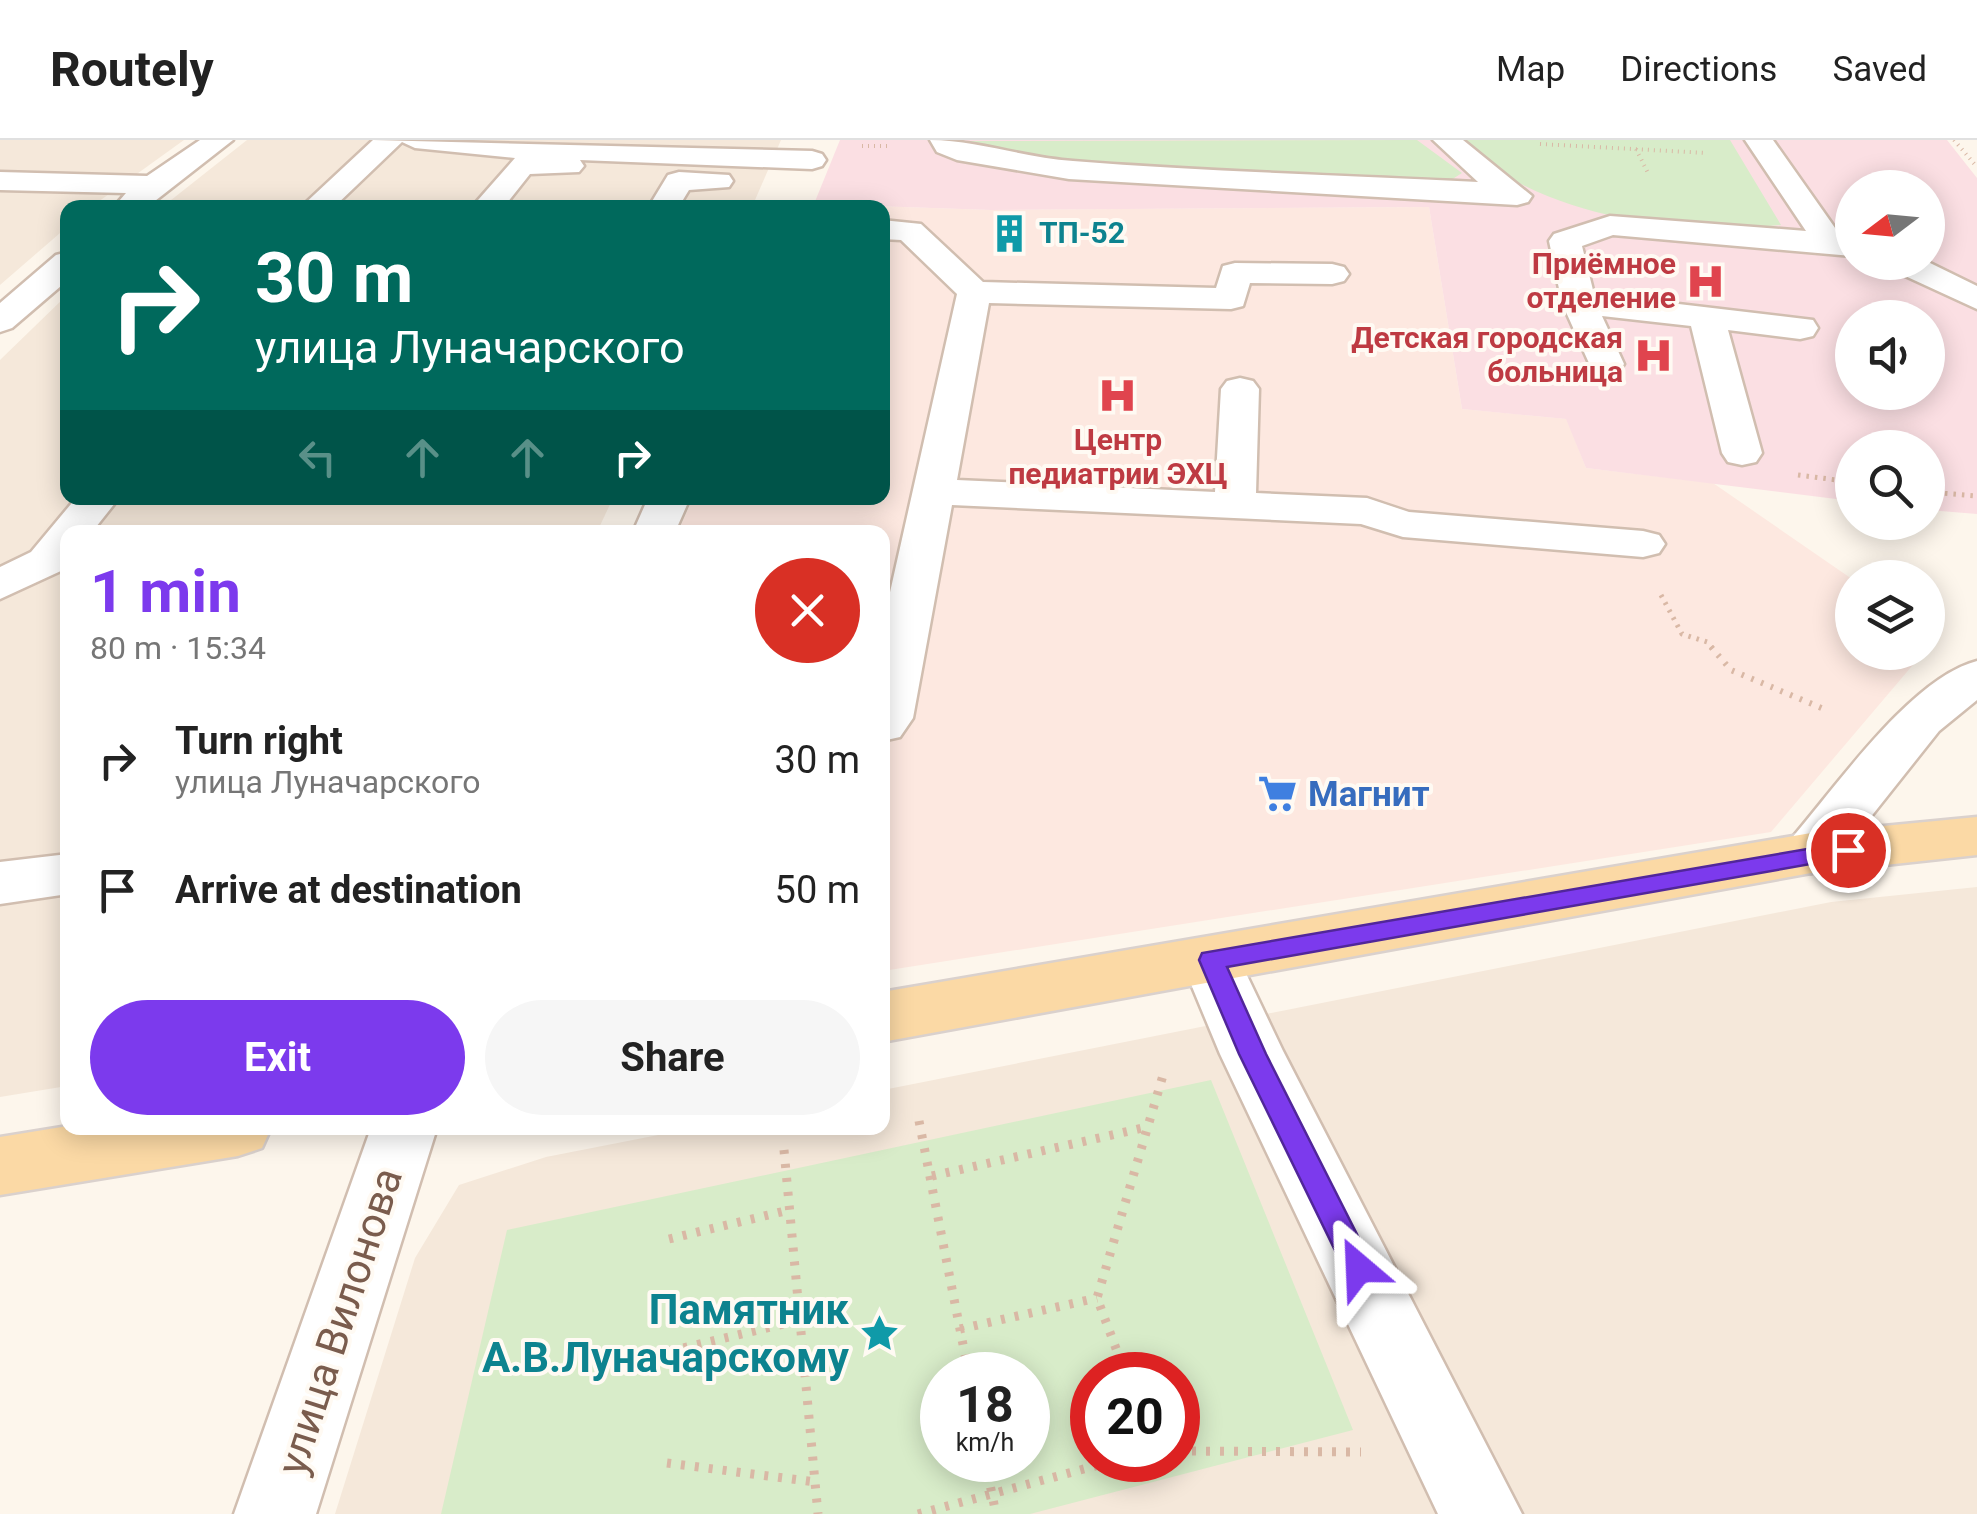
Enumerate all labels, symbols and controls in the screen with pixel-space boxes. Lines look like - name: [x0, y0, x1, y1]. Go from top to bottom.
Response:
- text: Routely: [50, 41, 214, 98]
- text: Map: [1496, 49, 1565, 90]
- text: Directions: [1620, 49, 1777, 90]
- text: Saved: [1832, 49, 1927, 90]
- north arrow: [1835, 170, 1945, 280]
- map controls: [1835, 170, 1945, 670]
- building icon: ТП-52: [988, 212, 1030, 254]
- place label: ТП-52: [1039, 215, 1125, 250]
- text: 30 m: [255, 237, 413, 319]
- icon: right: [90, 240, 220, 370]
- place label: Приёмное отделение: [1527, 246, 1676, 315]
- hospital icon: Приёмное отделение: [1685, 260, 1727, 302]
- button: sound: [1835, 300, 1945, 410]
- place label: Детская городская больница: [1351, 320, 1623, 389]
- text: улица Луначарского: [255, 321, 685, 374]
- hospital icon: Детская городская больница: [1632, 334, 1674, 376]
- hospital icon: Центр педиатрии ЭХЦ: [1097, 375, 1139, 417]
- place label: Центр педиатрии ЭХЦ: [1008, 422, 1228, 491]
- icon: left: [290, 430, 345, 485]
- icon: ahead: [395, 430, 450, 485]
- icon: ahead: [500, 430, 555, 485]
- icon: right: [605, 430, 660, 485]
- button: search: [1835, 430, 1945, 540]
- text: 1 min: [90, 556, 241, 627]
- button: close: [755, 558, 860, 663]
- button: layers: [1835, 560, 1945, 670]
- text: 80 m · 15:34: [90, 629, 266, 667]
- text: Turn right: [175, 719, 343, 763]
- icon: right: [90, 733, 145, 788]
- text: 30 m: [775, 738, 860, 782]
- text: улица Луначарского: [175, 763, 481, 801]
- supermarket icon: Магнит: [1257, 773, 1299, 815]
- place label: Магнит: [1308, 774, 1430, 815]
- pin: [1806, 808, 1891, 893]
- icon: arrive: [1821, 823, 1876, 878]
- icon: arrive: [90, 863, 145, 918]
- text: Arrive at destination: [175, 868, 522, 912]
- text: 50 m: [775, 868, 860, 912]
- button: Exit: [90, 1000, 465, 1115]
- button: Share: [485, 1000, 860, 1115]
- street label: улица Вилонова: [267, 1162, 412, 1481]
- position arrow: [1307, 1216, 1411, 1320]
- place label: Памятник А.В.Луначарскому: [482, 1285, 850, 1382]
- place icon: Памятник А.В.Луначарскому: [858, 1312, 900, 1354]
- speed limit sign: 20: [1070, 1352, 1200, 1482]
- text: 18: [956, 1376, 1014, 1434]
- text: km/h: [956, 1428, 1014, 1457]

